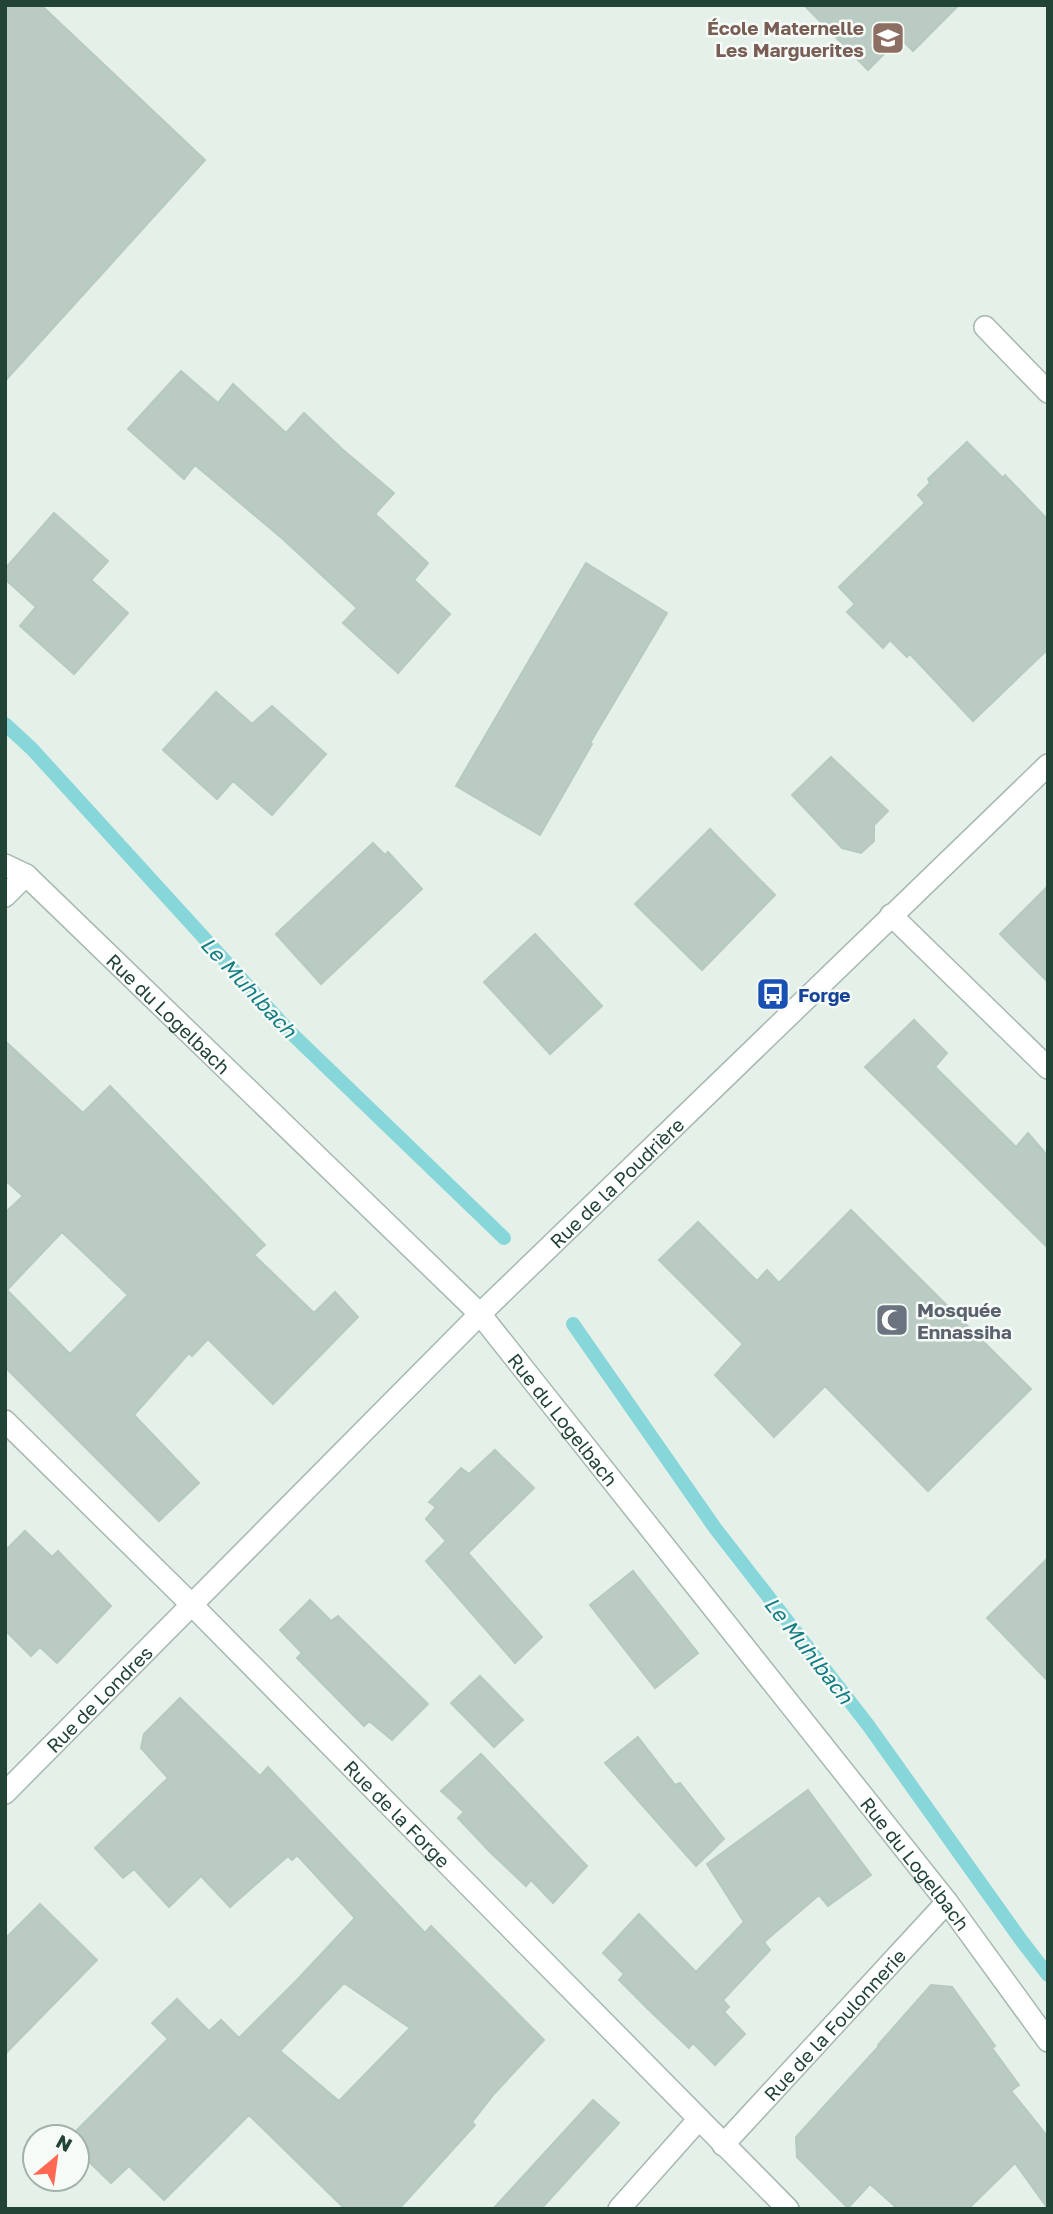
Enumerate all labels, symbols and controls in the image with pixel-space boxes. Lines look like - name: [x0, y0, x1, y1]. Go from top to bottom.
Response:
- place label: École Maternelle Les Marguerites: [707, 16, 864, 61]
- school or university icon: École Maternelle Les Marguerites: [869, 19, 907, 57]
- water label: Le Muhlbach: [196, 931, 303, 1044]
- street label: Rue du Logelbach: [102, 948, 236, 1078]
- bus stop icon: Forge: [754, 975, 792, 1013]
- place label: Forge: [798, 983, 851, 1006]
- street label: Rue de la Poudrière: [544, 1112, 688, 1252]
- place label: Mosquée Ennassiha: [917, 1298, 1012, 1343]
- mosque icon: Mosquée Ennassiha: [873, 1301, 911, 1339]
- street label: Rue du Logelbach: [504, 1348, 623, 1490]
- water label: Le Muhlbach: [759, 1591, 860, 1710]
- street label: Rue de Londres: [41, 1640, 156, 1757]
- street label: Rue de la Forge: [340, 1755, 455, 1872]
- street label: Rue du Logelbach: [856, 1792, 975, 1935]
- street label: Rue de la Foulonnerie: [759, 1944, 910, 2105]
- north arrow: [21, 2123, 91, 2193]
- text: N: [53, 2129, 76, 2156]

